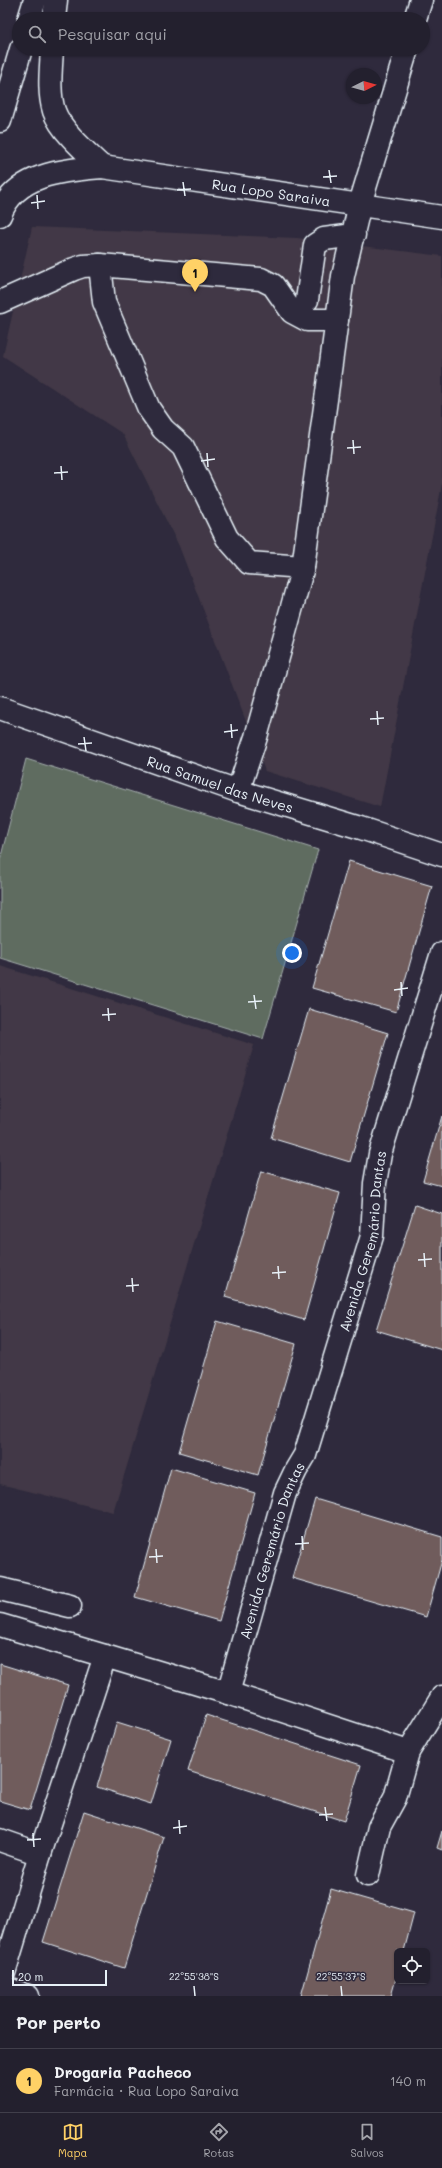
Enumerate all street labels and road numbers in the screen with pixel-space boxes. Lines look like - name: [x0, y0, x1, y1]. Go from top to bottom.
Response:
- street label: Rua Lopo Saraiva: [211, 174, 332, 210]
- street label: Rua Samuel das Neves: [145, 751, 296, 817]
- street label: Avenida Geremário Dantas: [334, 1149, 390, 1334]
- street label: Avenida Geremário Dantas: [234, 1458, 308, 1641]

